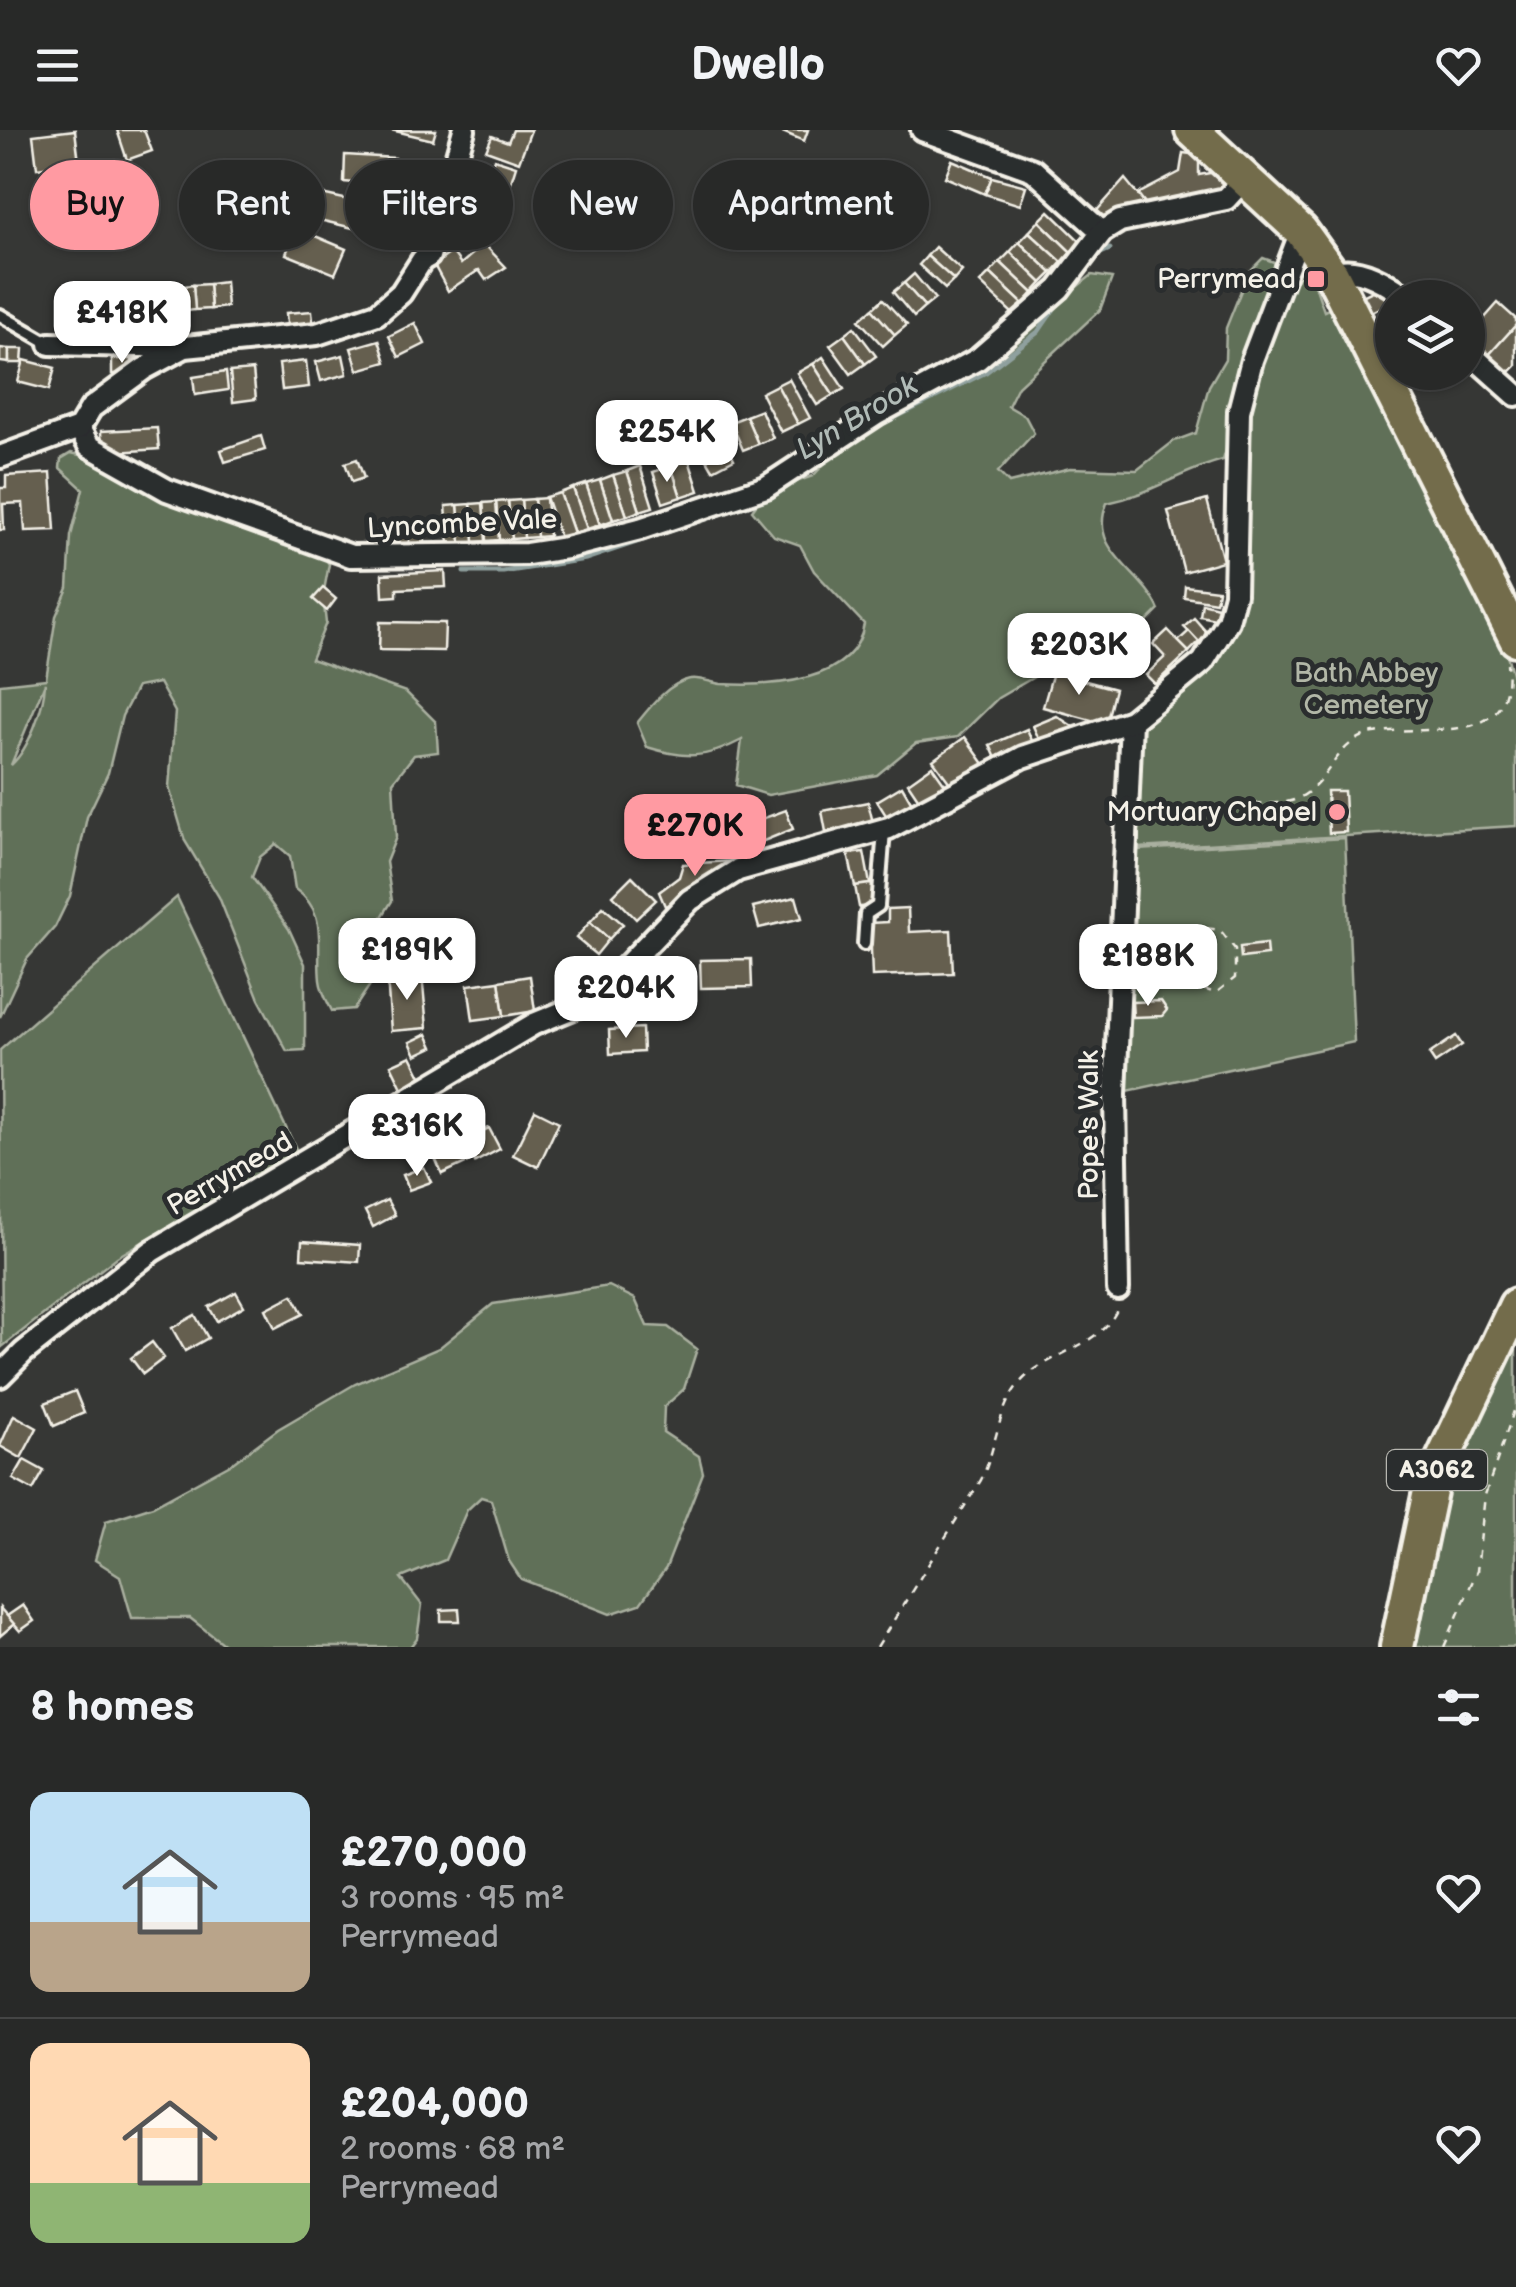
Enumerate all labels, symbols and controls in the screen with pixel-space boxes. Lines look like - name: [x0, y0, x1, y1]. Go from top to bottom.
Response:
- icon: menu: [30, 38, 85, 93]
- text: Dwello: [691, 38, 825, 93]
- icon: heart: [1431, 38, 1486, 93]
- chip: Buy: [30, 160, 159, 250]
- chip: Rent: [179, 160, 325, 250]
- chip: Filters: [345, 160, 513, 250]
- chip: New: [533, 160, 673, 250]
- chip: Apartment: [693, 160, 929, 250]
- place label: Perrymead: [1157, 263, 1296, 296]
- marker: Perrymead: [1305, 268, 1327, 290]
- map controls: [1375, 280, 1485, 390]
- button: layers: [1375, 280, 1485, 390]
- pin: £418K: [52, 281, 192, 366]
- text: £418K: [76, 294, 168, 333]
- water label: Lyn Brook: [790, 367, 925, 468]
- pin: £254K: [597, 400, 737, 485]
- text: £254K: [618, 413, 716, 452]
- street label: Lyncombe Vale: [366, 503, 558, 545]
- pin: £203K: [1009, 613, 1149, 698]
- text: £203K: [1030, 626, 1128, 665]
- park label: Bath Abbey Cemetery: [1294, 657, 1438, 722]
- pin: £270K: [625, 794, 765, 879]
- place label: Mortuary Chapel: [1106, 796, 1317, 829]
- marker: Mortuary Chapel: [1326, 801, 1348, 823]
- text: £270K: [646, 807, 744, 846]
- pin: £189K: [337, 918, 477, 1003]
- pin: £188K: [1078, 924, 1218, 1009]
- text: £189K: [360, 931, 454, 970]
- text: £188K: [1101, 937, 1195, 976]
- pin: £204K: [556, 956, 696, 1041]
- text: £204K: [576, 969, 676, 1008]
- street label: Pope's Walk: [1073, 1050, 1106, 1200]
- pin: £316K: [347, 1094, 487, 1179]
- text: £316K: [370, 1107, 464, 1146]
- street label: Perrymead: [162, 1125, 298, 1223]
- road number: A3062: [1387, 1450, 1487, 1490]
- icon: filters: [1431, 1680, 1486, 1735]
- text: 8 homes: [30, 1682, 194, 1733]
- text: £270,000: [340, 1828, 527, 1879]
- icon: home: [110, 1832, 230, 1952]
- icon: heart: [1431, 1865, 1486, 1920]
- text: 3 rooms · 95 m²: [340, 1879, 565, 1918]
- text: Perrymead: [340, 1918, 499, 1957]
- text: £204,000: [340, 2079, 529, 2130]
- icon: home: [110, 2083, 230, 2203]
- icon: heart: [1431, 2116, 1486, 2171]
- text: 2 rooms · 68 m²: [340, 2130, 565, 2169]
- text: Perrymead: [340, 2169, 499, 2208]

